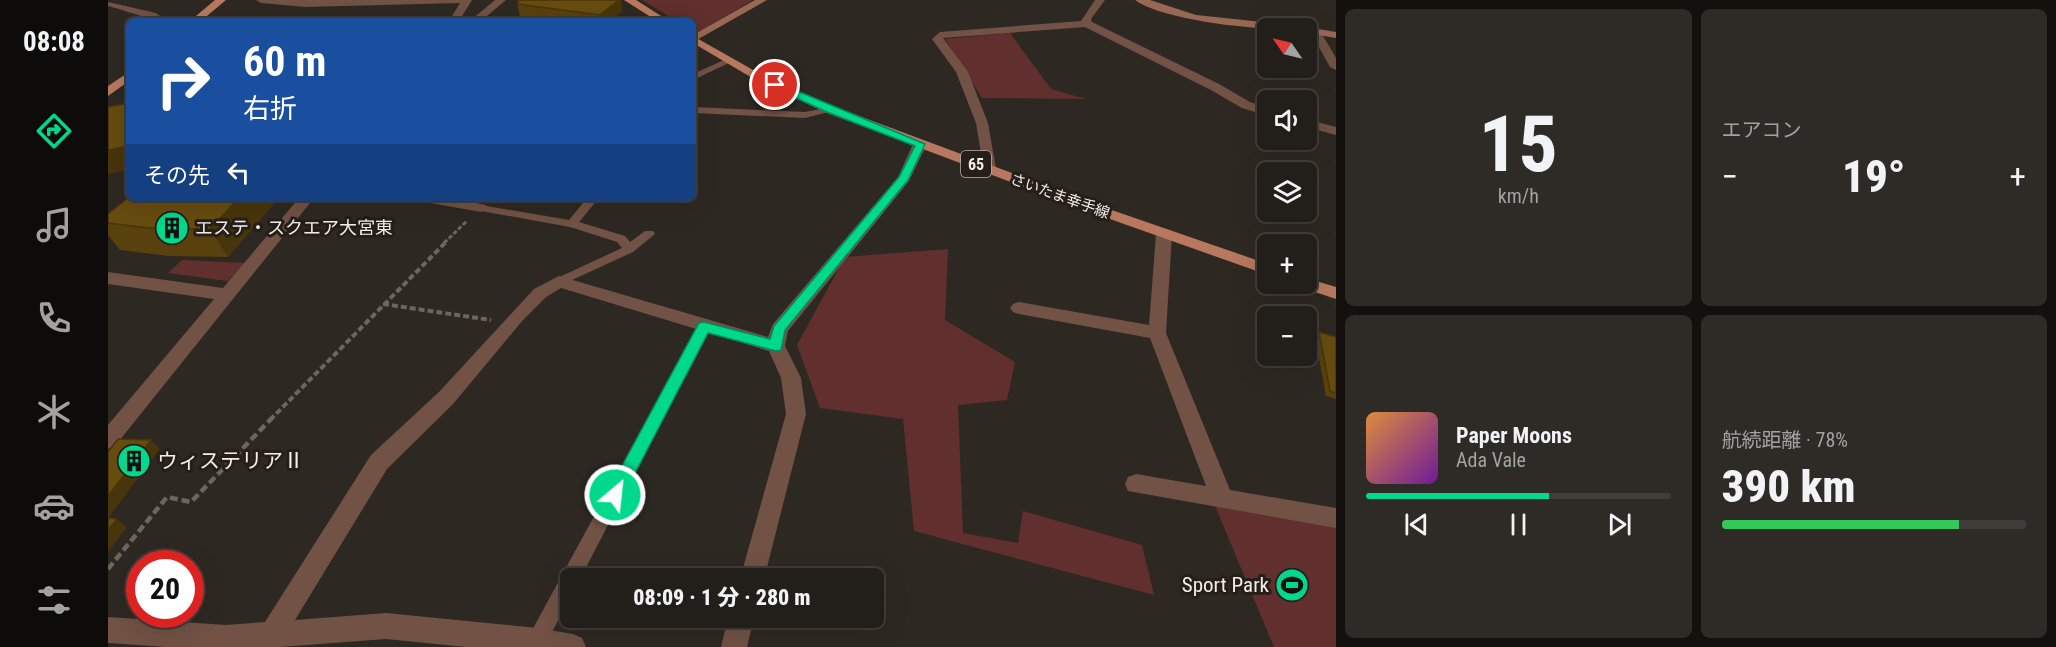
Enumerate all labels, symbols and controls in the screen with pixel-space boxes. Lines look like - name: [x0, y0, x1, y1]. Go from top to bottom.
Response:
- north arrow: [1257, 18, 1317, 78]
- map controls: [1257, 18, 1317, 366]
- text: 08:08: [23, 26, 85, 58]
- text: 60 m: [243, 37, 326, 86]
- icon: right: [144, 42, 222, 120]
- pin: [749, 59, 800, 110]
- icon: arrive: [758, 68, 791, 101]
- button: sound: [1257, 90, 1317, 150]
- text: 右折: [243, 93, 297, 125]
- text: 15: [1479, 99, 1558, 190]
- icon: directions: [33, 110, 75, 152]
- text: エアコン: [1722, 118, 1802, 142]
- text: 19°: [1842, 150, 1906, 203]
- road number: 65: [961, 151, 991, 177]
- icon: left: [222, 156, 255, 189]
- text: −: [1722, 157, 1738, 196]
- text: +: [2010, 157, 2026, 196]
- button: layers: [1257, 162, 1317, 222]
- text: その先: [144, 163, 210, 188]
- street label: さいたま幸手線: [1008, 170, 1112, 222]
- text: km/h: [1498, 184, 1539, 208]
- icon: music: [33, 204, 75, 246]
- building icon: エステ・スクエア大宮東: [154, 210, 190, 246]
- place label: エステ・スクエア大宮東: [195, 217, 393, 238]
- button: +: [1257, 234, 1317, 294]
- icon: phone: [33, 297, 75, 339]
- button: −: [1257, 306, 1317, 366]
- icon: climate: [33, 391, 75, 433]
- text: Paper Moons: [1456, 423, 1572, 448]
- text: 航続距離 · 78%: [1722, 428, 1848, 452]
- building icon: ウィステリアⅡ: [116, 443, 152, 479]
- text: Ada Vale: [1456, 448, 1526, 472]
- place label: ウィステリアⅡ: [157, 449, 304, 473]
- text: 390 km: [1722, 460, 1856, 513]
- position arrow: [583, 463, 647, 527]
- icon: car: [33, 485, 75, 527]
- icon: previous: [1400, 508, 1433, 541]
- icon: pause: [1502, 508, 1535, 541]
- icon: next: [1603, 508, 1636, 541]
- speed limit sign: 20: [126, 550, 204, 628]
- sports icon: Sport Park: [1274, 567, 1310, 603]
- place label: Sport Park: [1182, 573, 1270, 597]
- icon: filters: [33, 579, 75, 621]
- text: 08:09 · 1 分 · 280 m: [633, 585, 811, 610]

